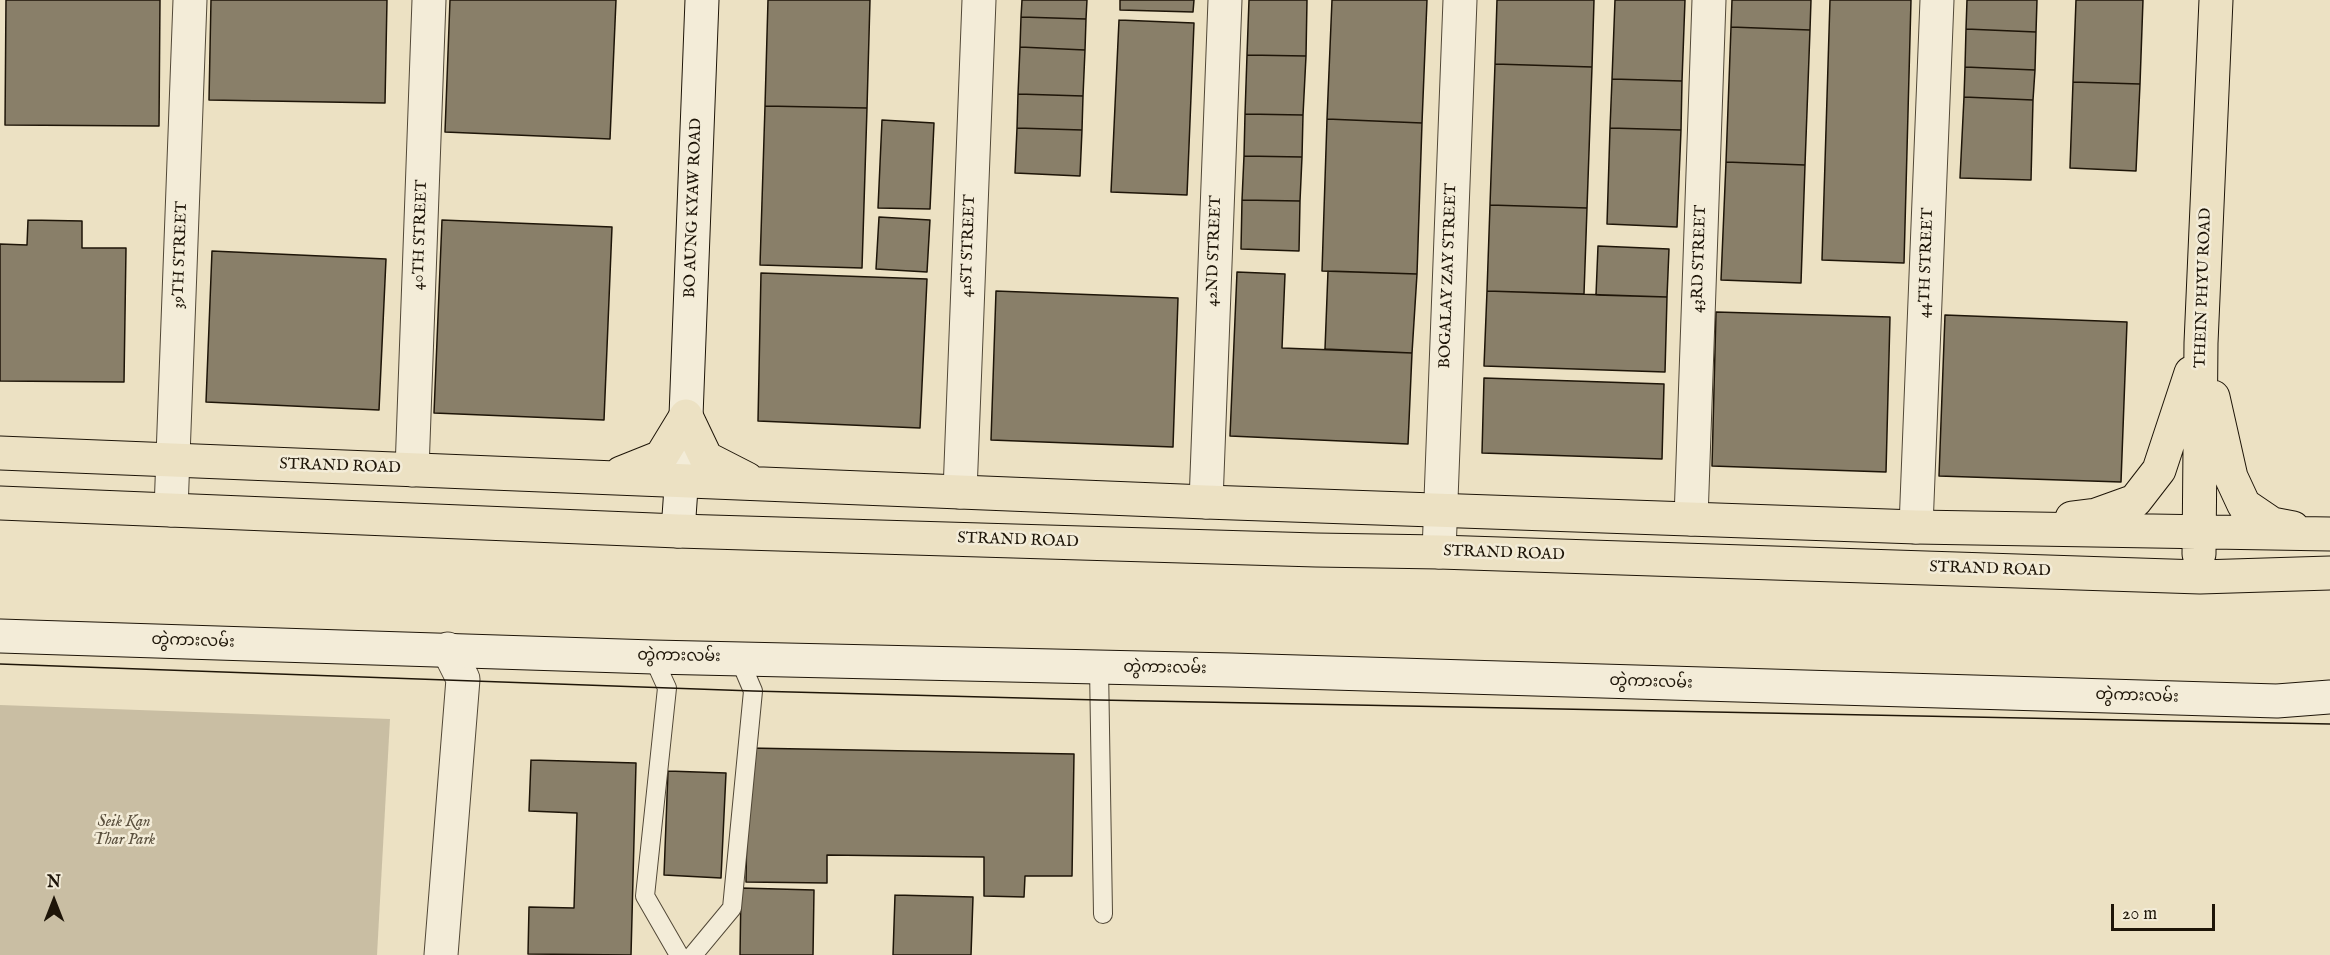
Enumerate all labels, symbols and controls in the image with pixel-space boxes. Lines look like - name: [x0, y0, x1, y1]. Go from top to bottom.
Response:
- street label: BO AUNG KYAW ROAD: [681, 118, 707, 298]
- street label: 40TH STREET: [409, 180, 433, 290]
- street label: BOGALAY ZAY STREET: [1436, 183, 1462, 369]
- street label: 41ST STREET: [958, 194, 980, 298]
- street label: 42ND STREET: [1203, 195, 1227, 307]
- street label: 39TH STREET: [170, 201, 192, 309]
- street label: 43RD STREET: [1689, 205, 1711, 313]
- street label: 44TH STREET: [1915, 208, 1939, 318]
- street label: THEIN PHYU ROAD: [2192, 208, 2216, 368]
- street label: STRAND ROAD: [279, 455, 401, 479]
- street label: STRAND ROAD: [957, 529, 1079, 553]
- street label: STRAND ROAD: [1443, 542, 1565, 566]
- street label: STRAND ROAD: [1929, 558, 2051, 582]
- street label: တွဲကားလမ်း: [151, 631, 235, 653]
- street label: တွဲကားလမ်း: [637, 647, 721, 667]
- street label: တွဲကားလမ်း: [1123, 659, 1207, 679]
- street label: တွဲကားလမ်း: [1609, 672, 1693, 694]
- street label: တွဲကားလမ်း: [2095, 686, 2179, 708]
- park label: Seik Kan Thar Park: [93, 813, 155, 851]
- north arrow: [24, 871, 84, 931]
- text: N: [47, 873, 61, 893]
- scale bar: [2114, 892, 2218, 930]
- text: 20 m: [2122, 903, 2157, 926]

